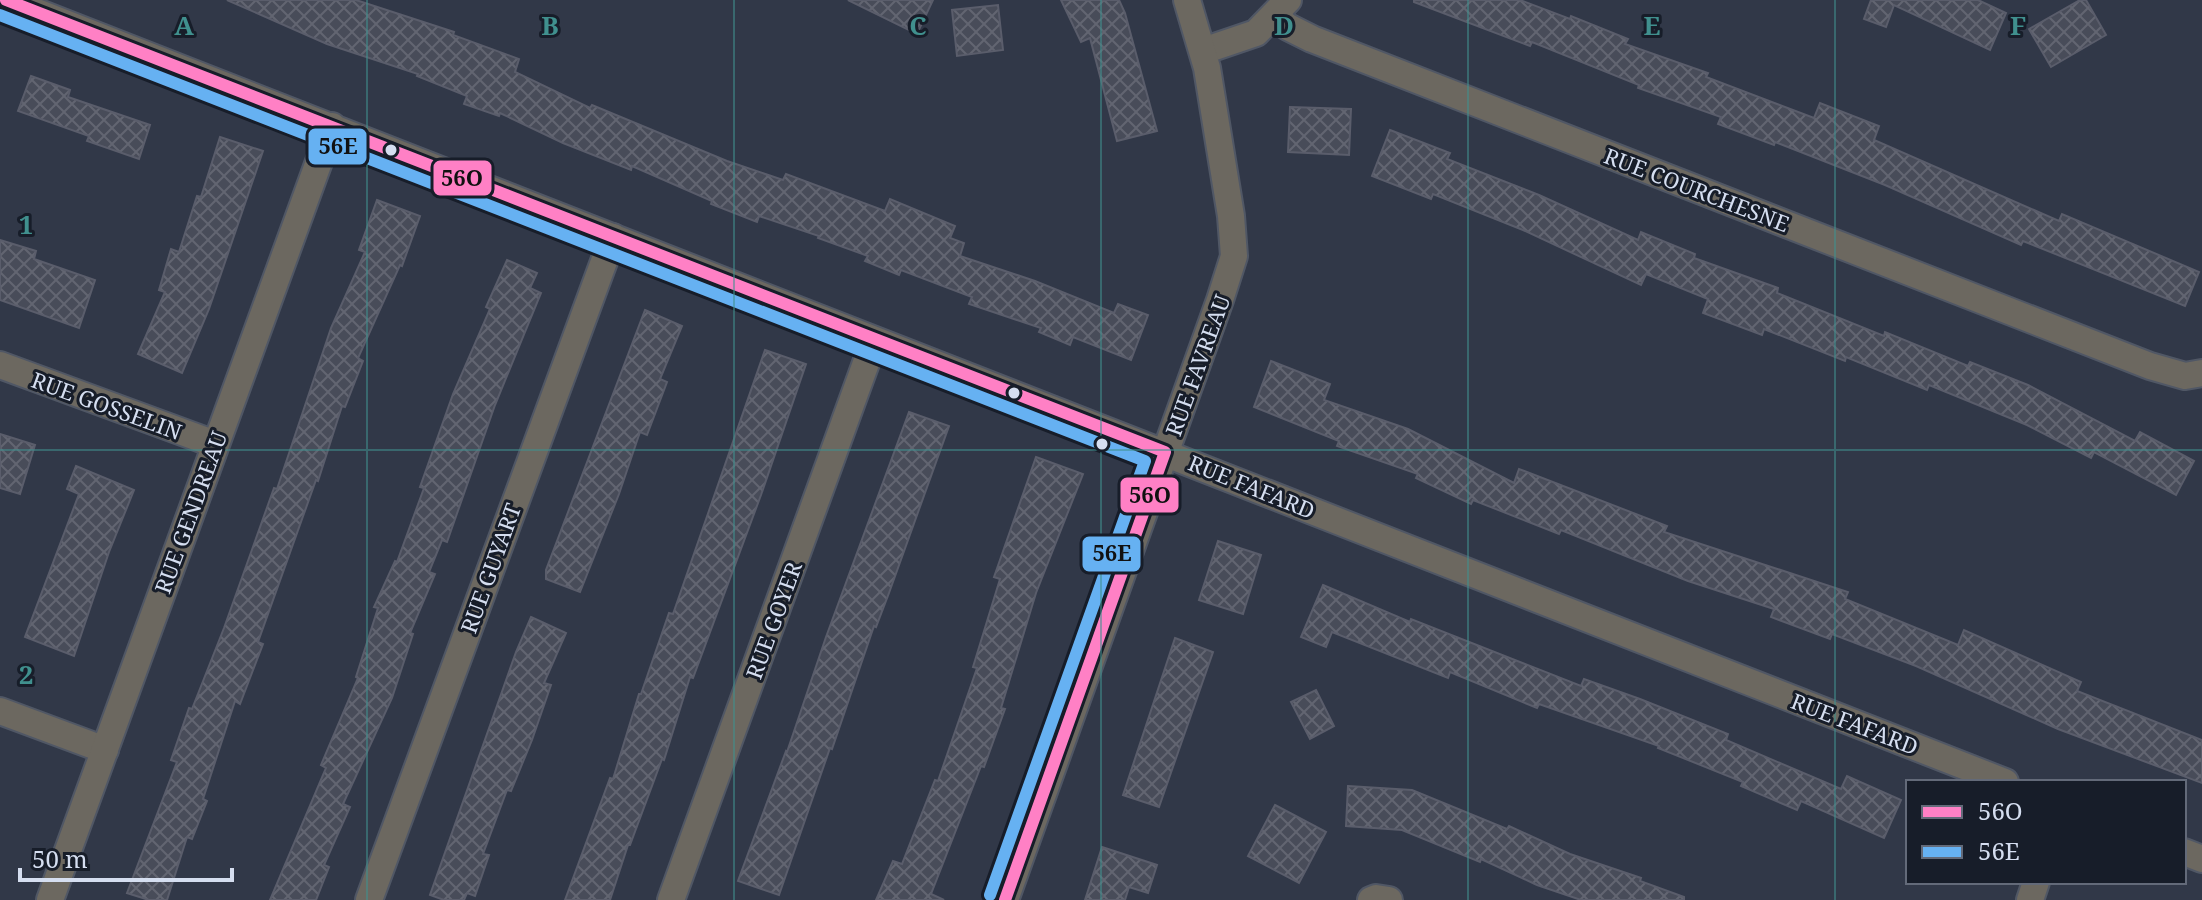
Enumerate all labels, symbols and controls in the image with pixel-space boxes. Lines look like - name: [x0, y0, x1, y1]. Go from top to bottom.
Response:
- text: A: [174, 7, 194, 43]
- text: B: [541, 7, 559, 43]
- text: C: [909, 7, 927, 43]
- text: D: [1274, 7, 1294, 43]
- text: E: [1644, 7, 1661, 43]
- text: F: [2010, 7, 2026, 43]
- line badge: 56E: [307, 127, 368, 166]
- text: 56E: [318, 130, 358, 160]
- street label: RUE COURCHESNE: [1600, 140, 1794, 238]
- unlabelled marker: [383, 142, 399, 158]
- line badge: 56O: [432, 159, 493, 197]
- text: 56O: [441, 162, 483, 192]
- text: 1: [19, 206, 33, 242]
- street label: RUE FAVREAU: [1158, 290, 1237, 440]
- street label: RUE GOSSELIN: [28, 364, 186, 446]
- unlabelled marker: [1006, 385, 1022, 401]
- street label: RUE GENDREAU: [147, 427, 233, 597]
- unlabelled marker: [1094, 436, 1110, 452]
- street label: RUE FAFARD: [1184, 447, 1320, 525]
- line badge: 56O: [1119, 476, 1180, 514]
- text: 56O: [1129, 479, 1171, 509]
- street label: RUE GUYART: [453, 498, 528, 637]
- line badge: 56E: [1081, 535, 1142, 573]
- text: 56E: [1092, 537, 1132, 567]
- street label: RUE GOYER: [738, 557, 808, 683]
- text: 2: [19, 656, 33, 692]
- street label: RUE FAFARD: [1787, 685, 1923, 761]
- legend: [1906, 780, 2186, 884]
- text: 56O: [1978, 794, 2023, 827]
- scale bar: [20, 832, 232, 882]
- text: 56E: [1978, 834, 2020, 867]
- text: 50 m: [32, 842, 88, 875]

